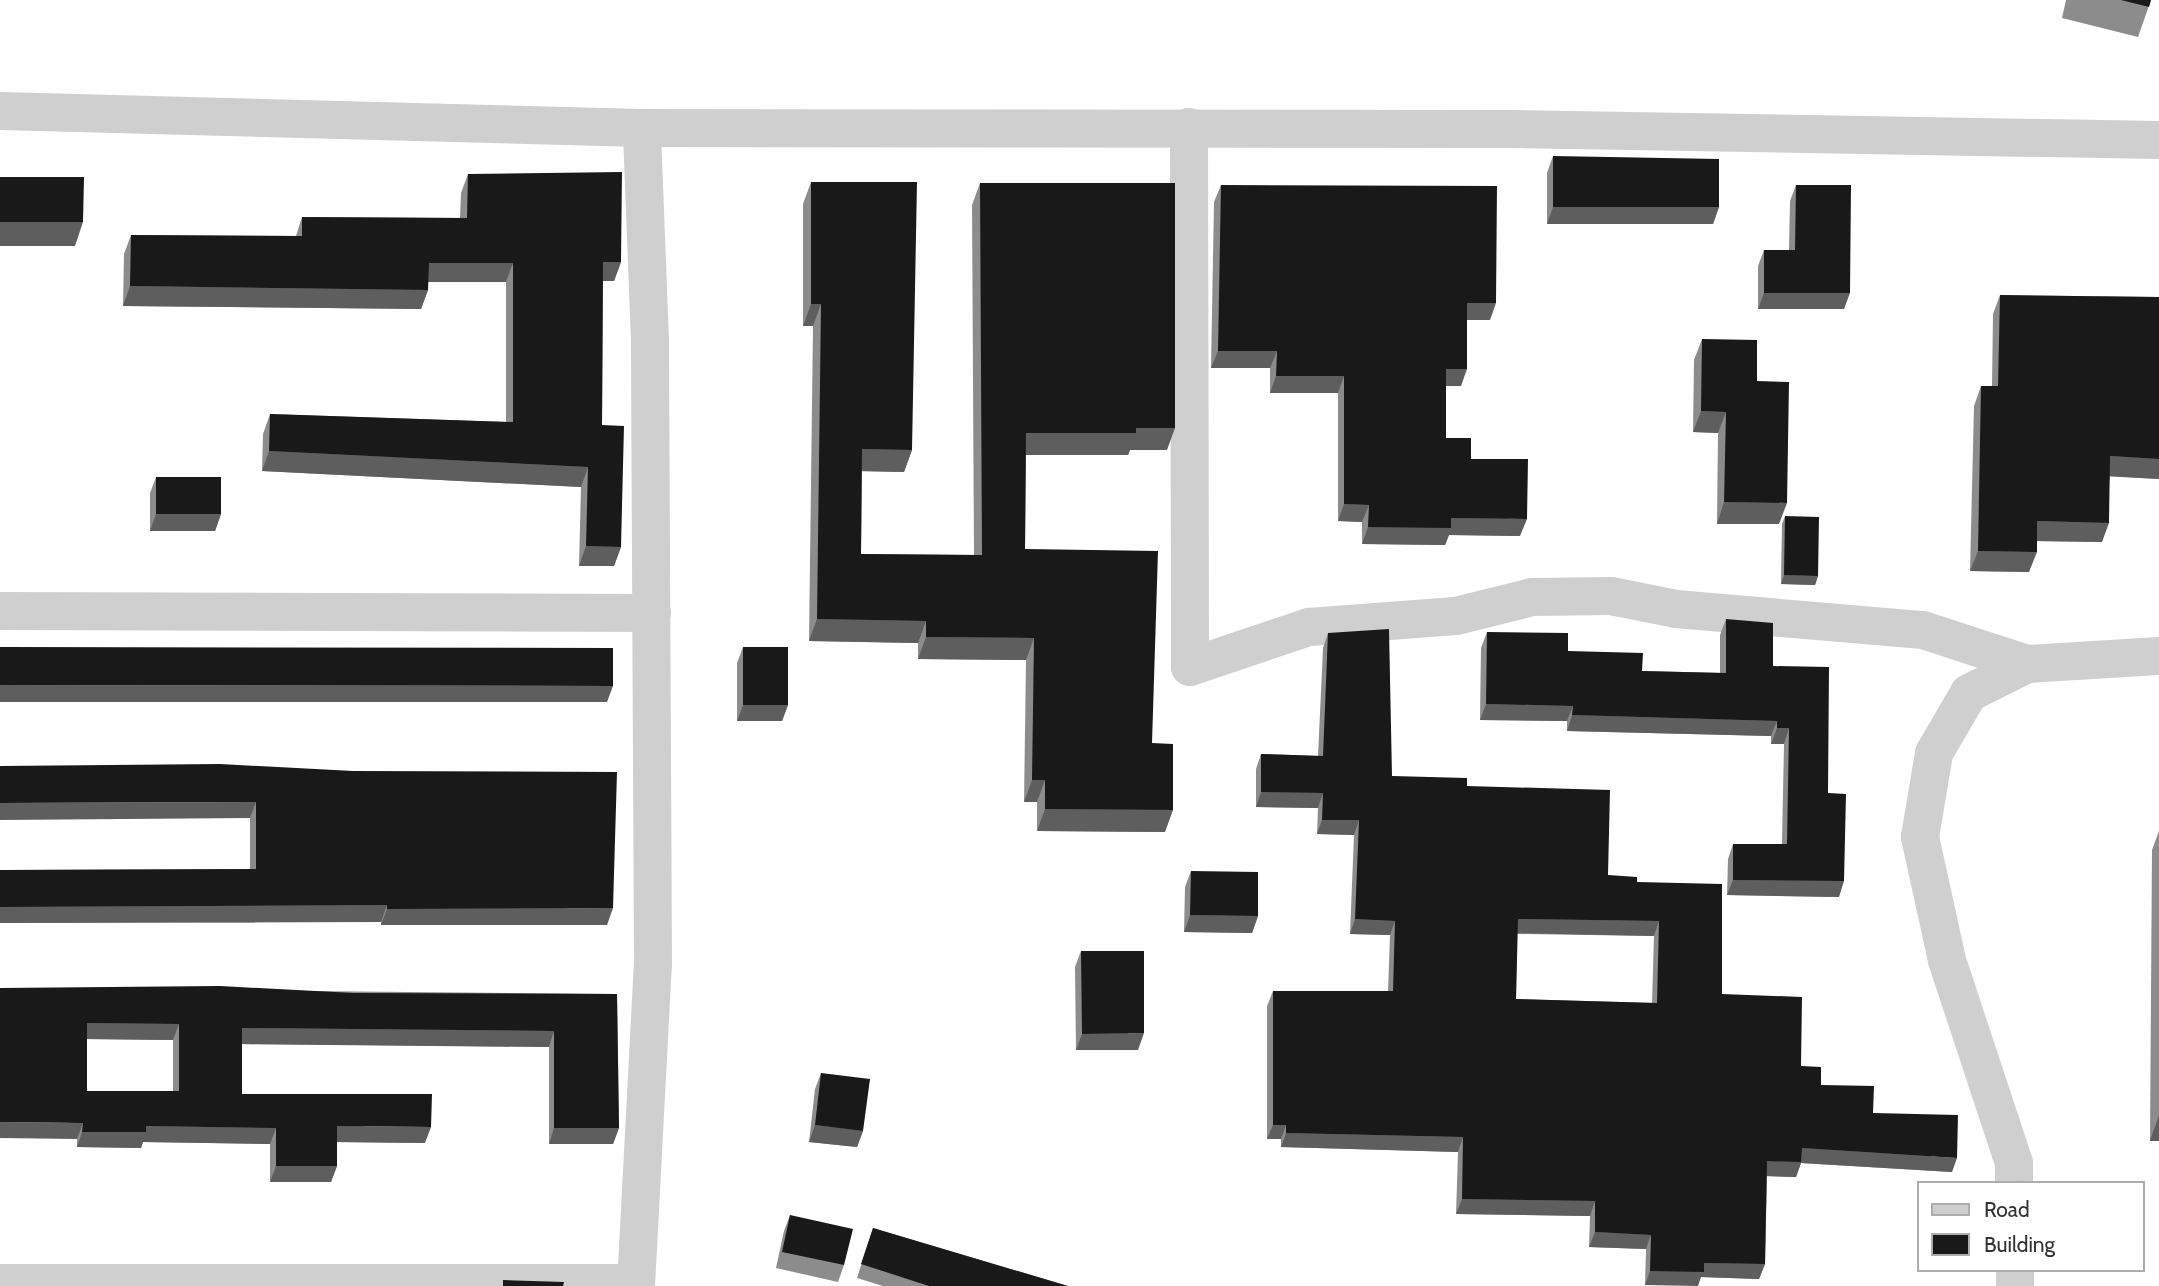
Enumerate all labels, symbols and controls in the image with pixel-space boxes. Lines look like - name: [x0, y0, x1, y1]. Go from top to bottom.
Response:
- legend: [1918, 1181, 2145, 1272]
- text: Road: [1984, 1197, 2030, 1222]
- text: Building: [1984, 1232, 2055, 1257]

